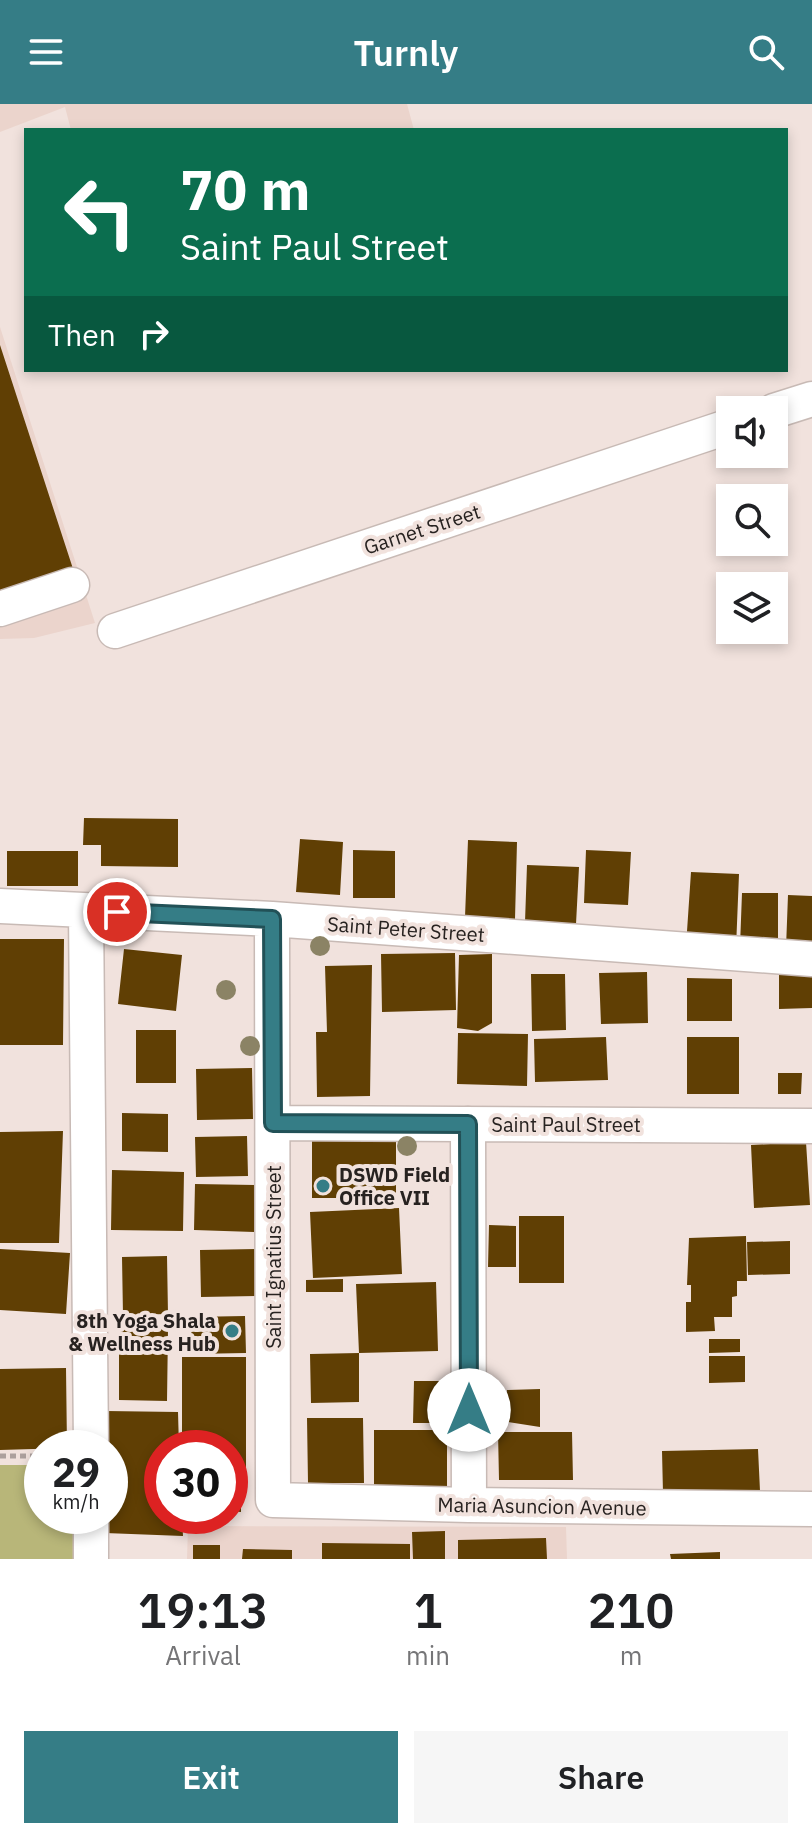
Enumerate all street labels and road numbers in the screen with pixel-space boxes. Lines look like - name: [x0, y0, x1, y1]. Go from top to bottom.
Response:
- street label: Garnet Street: [360, 497, 484, 561]
- street label: Saint Peter Street: [326, 910, 486, 948]
- street label: Saint Paul Street: [491, 1111, 641, 1138]
- street label: Saint Ignatius Street: [260, 1165, 287, 1349]
- street label: Maria Asuncion Avenue: [437, 1491, 647, 1521]

